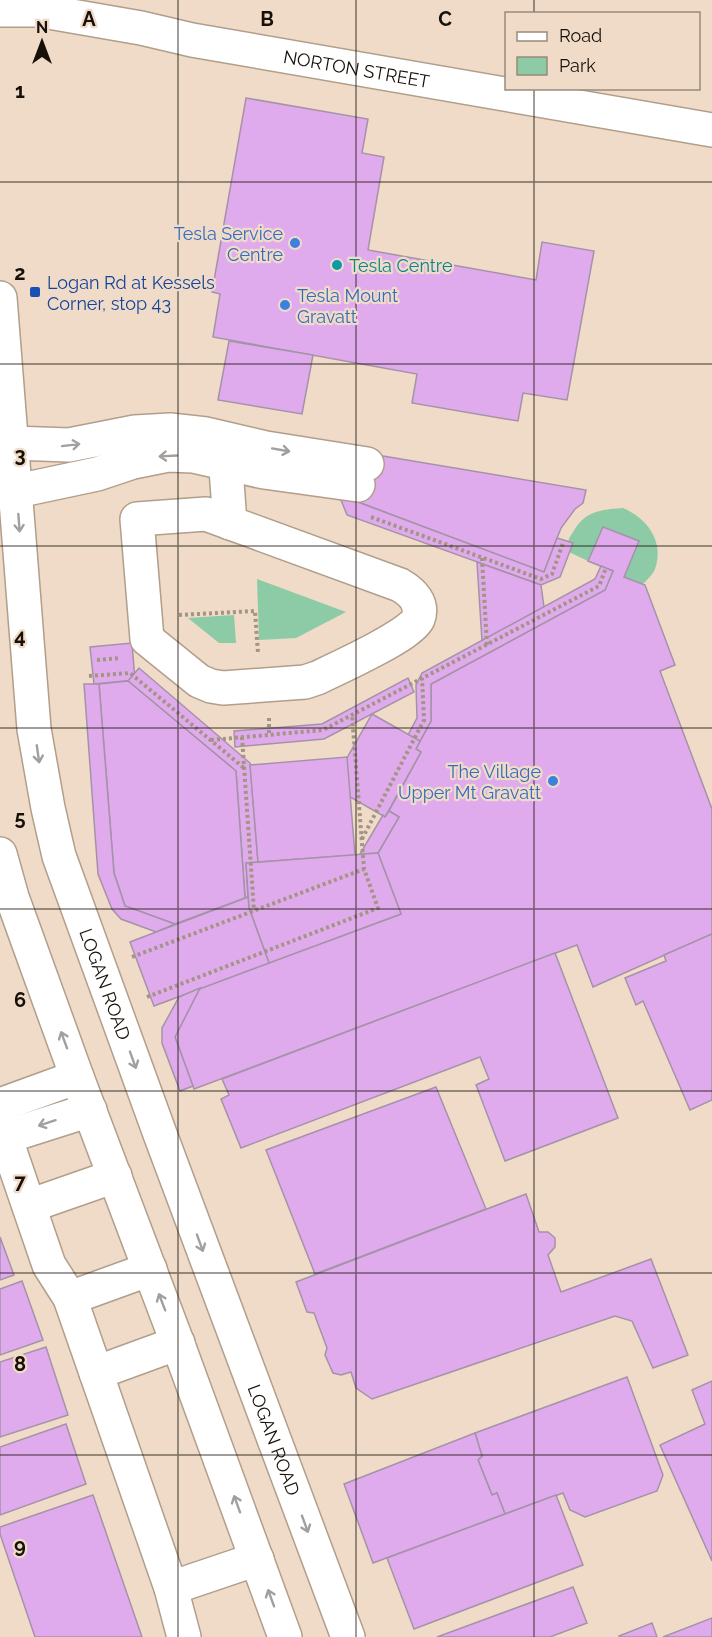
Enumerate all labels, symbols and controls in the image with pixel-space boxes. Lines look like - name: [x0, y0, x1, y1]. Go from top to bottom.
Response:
- text: A: [82, 7, 96, 31]
- text: B: [260, 7, 274, 31]
- text: C: [438, 7, 452, 31]
- north arrow: [12, 12, 72, 72]
- legend: [505, 12, 700, 90]
- text: N: [36, 18, 48, 37]
- text: Road: [559, 25, 602, 46]
- street label: NORTON STREET: [282, 46, 431, 91]
- text: Park: [559, 55, 596, 76]
- text: 1: [15, 79, 25, 103]
- place label: Tesla Service Centre: [174, 223, 283, 265]
- marker: Tesla Service Centre: [288, 236, 302, 250]
- place label: Tesla Centre: [349, 255, 453, 276]
- marker: Tesla Centre: [330, 258, 344, 272]
- text: 2: [14, 261, 26, 285]
- place label: Logan Rd at Kessels Corner, stop 43: [47, 272, 215, 314]
- marker: Logan Rd at Kessels Corner, stop 43: [28, 285, 42, 299]
- place label: Tesla Mount Gravatt: [297, 285, 398, 327]
- marker: Tesla Mount Gravatt: [278, 298, 292, 312]
- one-way arrow: [61, 439, 81, 450]
- text: 3: [14, 443, 26, 467]
- one-way arrow: [271, 445, 290, 456]
- one-way arrow: [159, 451, 179, 462]
- one-way arrow: [14, 513, 25, 533]
- text: 4: [14, 624, 26, 648]
- one-way arrow: [32, 743, 43, 763]
- place label: The Village Upper Mt Gravatt: [398, 761, 541, 803]
- marker: The Village Upper Mt Gravatt: [546, 774, 560, 788]
- text: 5: [14, 806, 26, 830]
- street label: LOGAN ROAD: [76, 925, 135, 1043]
- text: 6: [14, 988, 26, 1012]
- one-way arrow: [58, 1031, 69, 1050]
- one-way arrow: [128, 1050, 139, 1069]
- one-way arrow: [38, 1119, 57, 1130]
- text: 7: [14, 1170, 26, 1194]
- one-way arrow: [195, 1233, 206, 1252]
- one-way arrow: [156, 1293, 167, 1311]
- text: 8: [14, 1352, 26, 1376]
- street label: LOGAN ROAD: [244, 1381, 305, 1498]
- one-way arrow: [230, 1495, 241, 1514]
- one-way arrow: [300, 1514, 311, 1533]
- text: 9: [14, 1534, 26, 1558]
- one-way arrow: [264, 1589, 275, 1608]

